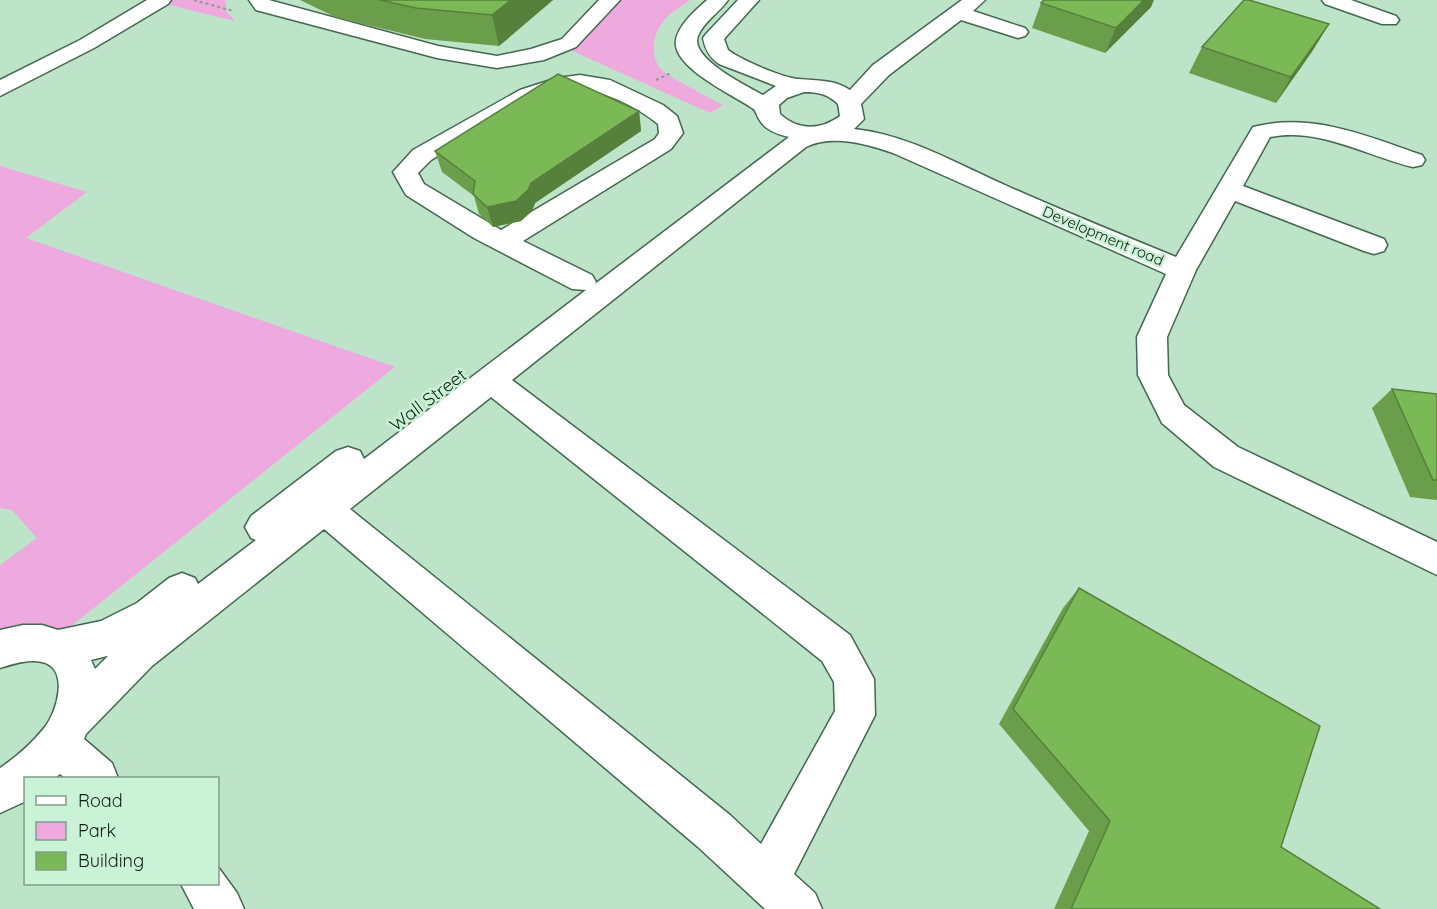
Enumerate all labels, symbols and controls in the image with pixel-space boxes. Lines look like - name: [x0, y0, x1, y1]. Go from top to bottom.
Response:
- street label: Development road: [1040, 201, 1167, 270]
- street label: Wall Street: [385, 363, 471, 436]
- legend: [24, 777, 219, 885]
- text: Road: [78, 789, 123, 812]
- text: Park: [78, 819, 116, 842]
- text: Building: [78, 849, 144, 872]

